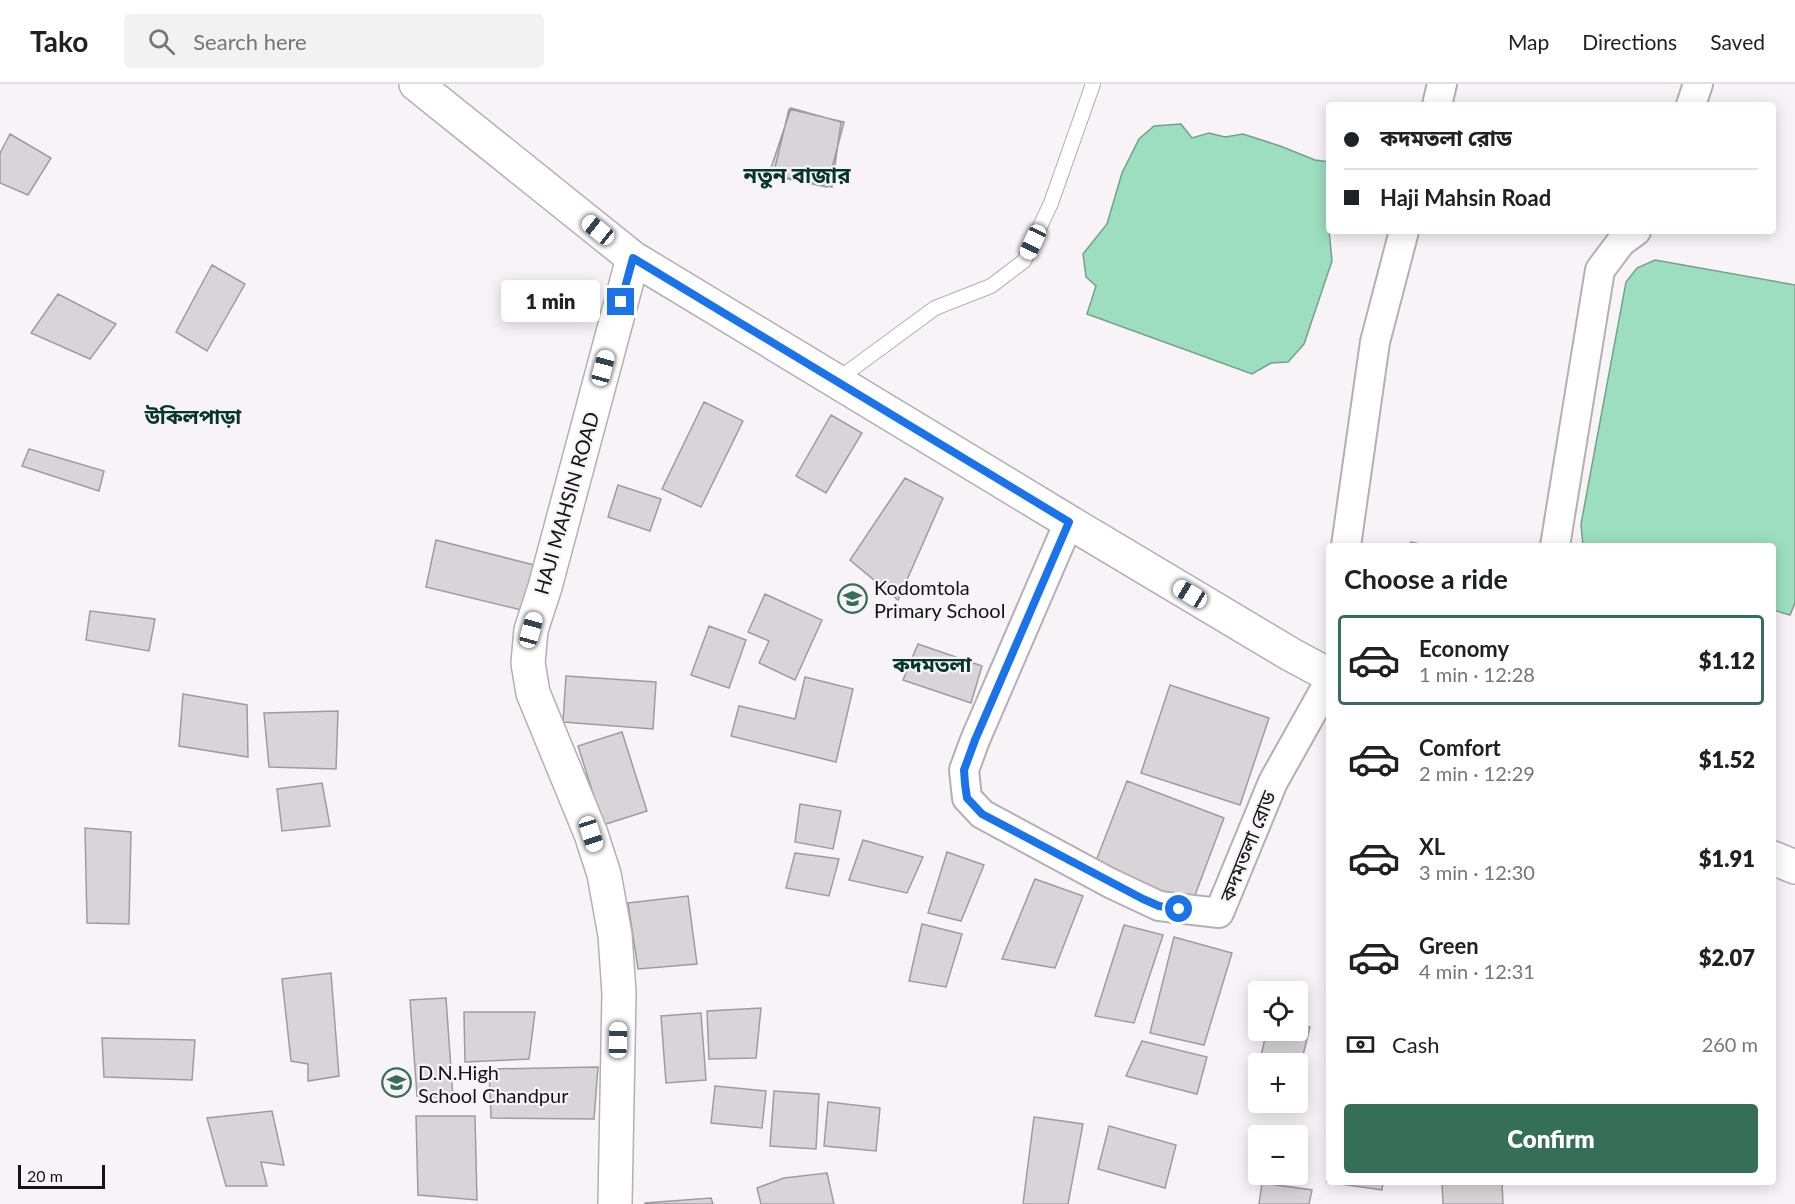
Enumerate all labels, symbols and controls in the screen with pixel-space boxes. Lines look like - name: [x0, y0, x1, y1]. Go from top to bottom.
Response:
- search box: [124, 14, 544, 68]
- text: Tako: [30, 24, 88, 58]
- icon: search: [145, 25, 178, 58]
- text: Search here: [193, 28, 307, 55]
- text: Map: [1508, 29, 1549, 54]
- text: Directions: [1582, 29, 1677, 54]
- text: Saved: [1710, 29, 1765, 54]
- text: কদমতলা রোড: [1380, 124, 1512, 151]
- district label: নতুন বাজার: [742, 161, 851, 189]
- text: Haji Mahsin Road: [1380, 184, 1551, 211]
- car: [578, 212, 618, 248]
- car: [1017, 222, 1049, 262]
- callout: 1 min: [501, 281, 600, 323]
- route end: [607, 288, 634, 315]
- text: 1 min: [526, 289, 575, 313]
- car: [590, 348, 616, 388]
- district label: উকিলপাড়া: [144, 403, 242, 429]
- street label: HAJI MAHSIN ROAD: [528, 409, 604, 597]
- text: Choose a ride: [1344, 562, 1508, 595]
- place label: Kodomtola Primary School: [874, 575, 1005, 622]
- car: [1170, 577, 1210, 611]
- school or university icon: Kodomtola Primary School: [837, 583, 869, 615]
- car: [518, 610, 544, 650]
- icon: car: [1347, 633, 1401, 687]
- text: Economy: [1419, 635, 1509, 662]
- text: $1.12: [1699, 647, 1755, 674]
- district label: কদমতলা: [892, 651, 972, 676]
- text: 1 min · 12:28: [1419, 662, 1535, 686]
- icon: car: [1347, 732, 1401, 786]
- text: Comfort: [1419, 734, 1501, 761]
- text: $1.52: [1699, 746, 1755, 773]
- text: 2 min · 12:29: [1419, 761, 1535, 785]
- street label: কদমতলা রোড: [1214, 786, 1280, 906]
- car: [577, 814, 605, 854]
- icon: car: [1347, 831, 1401, 885]
- text: XL: [1419, 833, 1445, 860]
- text: $1.91: [1699, 845, 1755, 872]
- text: 3 min · 12:30: [1419, 860, 1535, 884]
- route start: [1165, 895, 1192, 922]
- icon: car: [1347, 930, 1401, 984]
- text: Green: [1419, 932, 1479, 959]
- text: $2.07: [1699, 944, 1755, 971]
- text: 4 min · 12:31: [1419, 959, 1535, 983]
- map controls: [1248, 981, 1308, 1185]
- button: locate: [1248, 981, 1308, 1041]
- car: [609, 1022, 627, 1058]
- icon: cash: [1344, 1028, 1377, 1061]
- text: Cash: [1392, 1031, 1439, 1058]
- text: 260 m: [1702, 1032, 1758, 1056]
- button: +: [1248, 1053, 1308, 1113]
- place label: D.N.High School Chandpur: [418, 1060, 569, 1107]
- school or university icon: D.N.High School Chandpur: [381, 1067, 413, 1099]
- button: Confirm: [1344, 1104, 1758, 1173]
- button: −: [1248, 1125, 1308, 1185]
- scale bar: [18, 1162, 105, 1190]
- text: 20 m: [27, 1166, 63, 1185]

